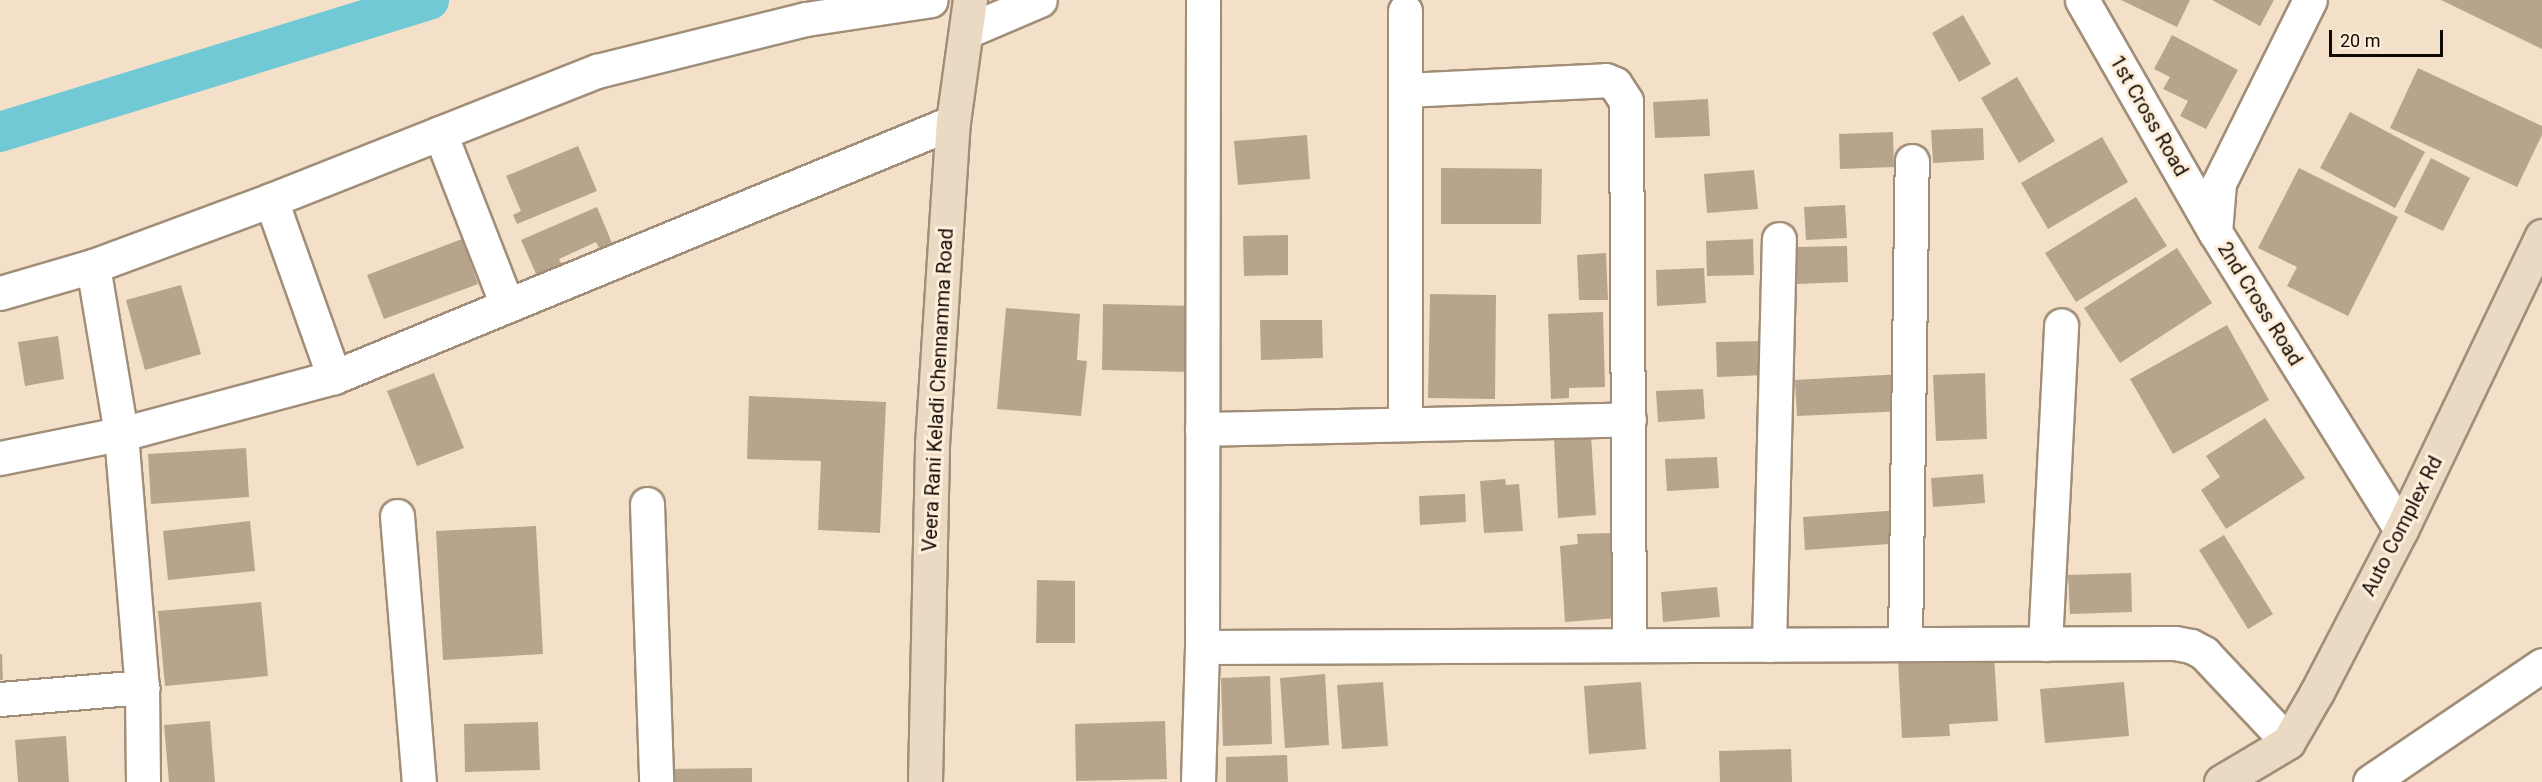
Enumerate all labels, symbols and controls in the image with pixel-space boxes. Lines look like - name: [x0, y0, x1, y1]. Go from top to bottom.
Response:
- scale bar: [2332, 18, 2446, 56]
- text: 20 m: [2340, 30, 2380, 51]
- street label: 1st Cross Road: [2105, 51, 2193, 181]
- street label: Veera Rani Keladi Chennamma Road: [918, 228, 958, 552]
- street label: 2nd Cross Road: [2212, 238, 2308, 370]
- street label: Auto Complex Rd: [2356, 452, 2448, 600]

